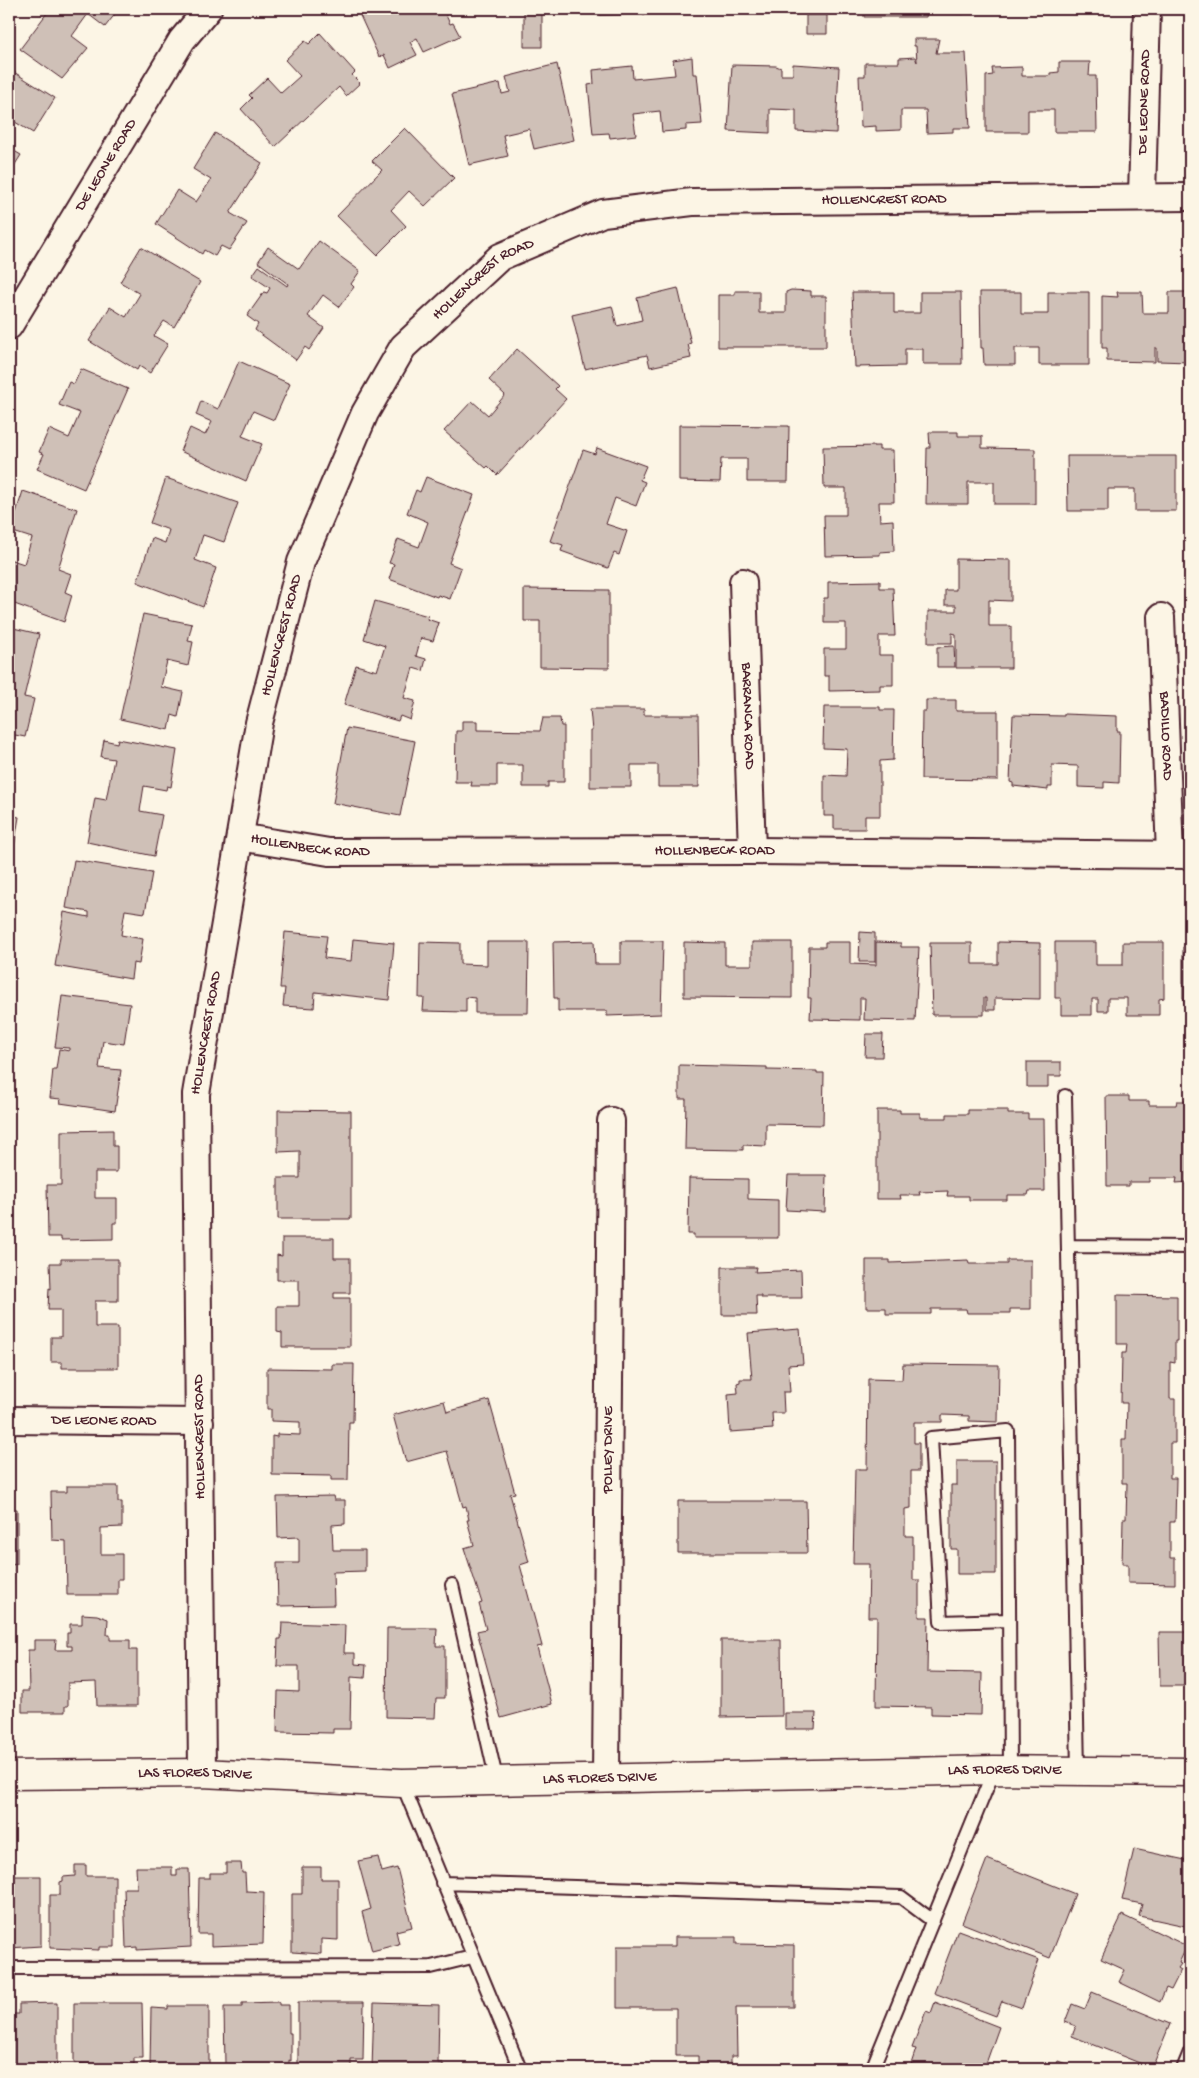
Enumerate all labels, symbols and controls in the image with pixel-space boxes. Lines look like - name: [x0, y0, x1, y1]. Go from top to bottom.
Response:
- street label: DE LEONE ROAD: [1134, 49, 1155, 156]
- street label: DE LEONE ROAD: [71, 115, 141, 216]
- street label: HOLLENCREST ROAD: [821, 190, 947, 210]
- street label: HOLLENCREST ROAD: [429, 234, 537, 324]
- street label: HOLLENCREST ROAD: [257, 572, 306, 698]
- street label: BARRANCA ROAD: [737, 661, 758, 770]
- street label: BADILLO ROAD: [1155, 690, 1176, 781]
- street label: HOLLENBECK ROAD: [249, 830, 370, 861]
- street label: HOLLENBECK ROAD: [655, 842, 775, 860]
- street label: HOLLENCREST ROAD: [187, 970, 226, 1096]
- street label: HOLLENCREST ROAD: [190, 1374, 210, 1500]
- street label: POLLEY DRIVE: [599, 1406, 618, 1495]
- street label: DE LEONE ROAD: [50, 1411, 157, 1431]
- street label: LAS FLORES DRIVE: [948, 1761, 1062, 1780]
- street label: LAS FLORES DRIVE: [138, 1764, 253, 1785]
- street label: LAS FLORES DRIVE: [543, 1768, 657, 1789]

